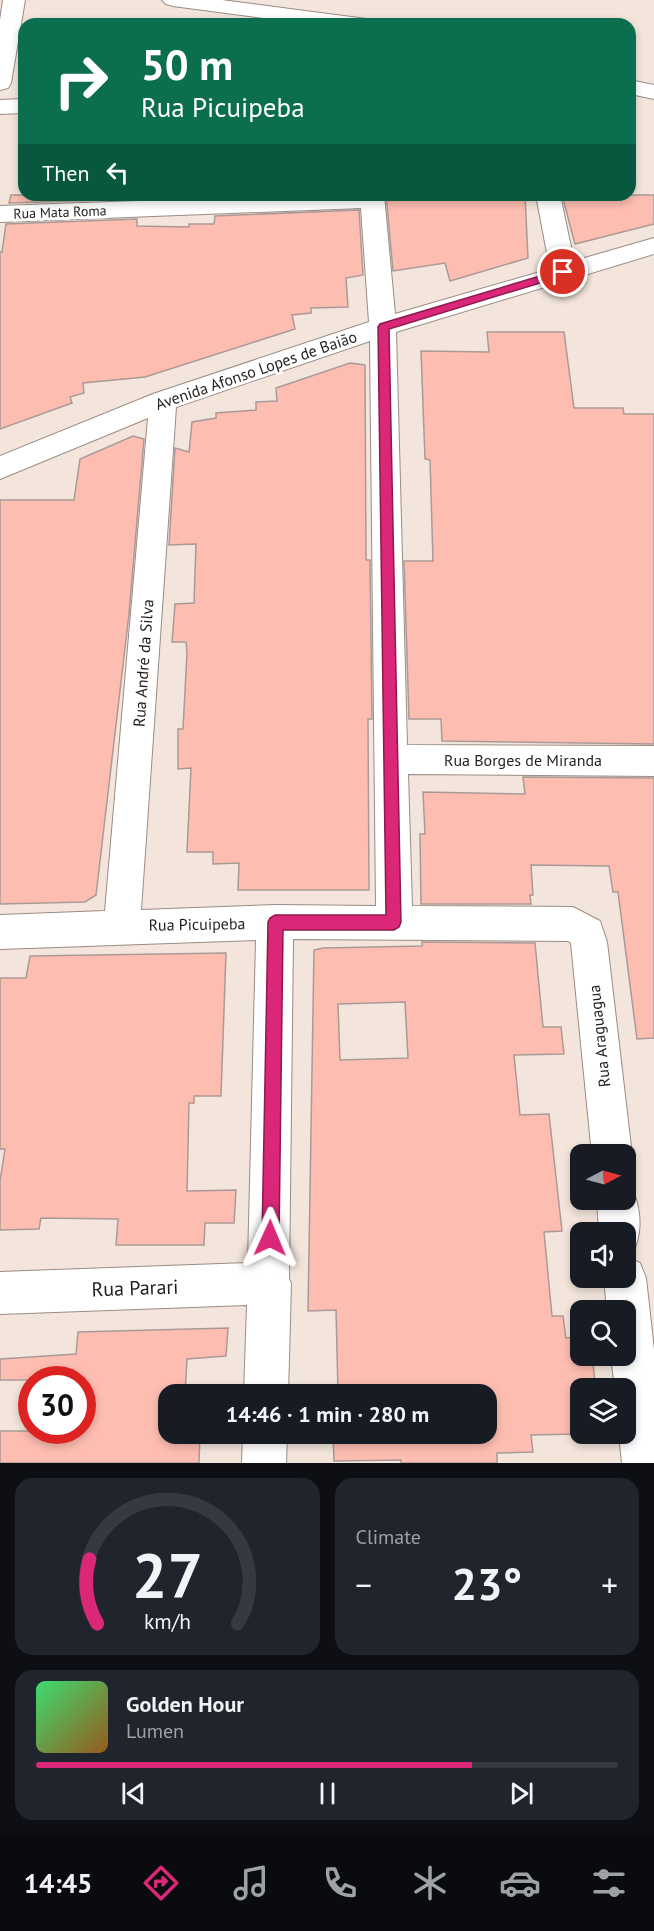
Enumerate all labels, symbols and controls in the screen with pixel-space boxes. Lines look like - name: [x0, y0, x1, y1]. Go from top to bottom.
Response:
- text: 50 m: [141, 37, 233, 92]
- icon: right: [42, 42, 120, 120]
- text: Rua Picuipeba: [141, 90, 305, 124]
- icon: left: [101, 156, 134, 189]
- text: Then: [42, 159, 89, 187]
- street label: Rua Mata Roma: [13, 201, 107, 223]
- pin: [537, 246, 588, 297]
- icon: arrive: [546, 255, 579, 288]
- street label: Avenida Afonso Lopes de Baião: [153, 326, 359, 414]
- street label: Rua André da Silva: [129, 598, 157, 728]
- street label: Rua Borges de Miranda: [444, 750, 602, 770]
- street label: Rua Picuipeba: [148, 913, 246, 935]
- street label: Rua Araguagua: [584, 984, 614, 1088]
- north arrow: [570, 1144, 636, 1210]
- map controls: [570, 1144, 636, 1444]
- position arrow: [238, 1206, 302, 1270]
- button: sound: [570, 1222, 636, 1288]
- street label: Rua Parari: [91, 1273, 179, 1303]
- button: search: [570, 1300, 636, 1366]
- speed limit sign: 30: [18, 1366, 96, 1444]
- button: layers: [570, 1378, 636, 1444]
- text: 14:46 · 1 min · 280 m: [226, 1400, 429, 1428]
- text: Climate: [356, 1524, 421, 1550]
- text: 27: [132, 1534, 203, 1615]
- text: 23°: [451, 1554, 522, 1612]
- text: −: [356, 1563, 372, 1606]
- text: +: [601, 1563, 618, 1606]
- text: km/h: [144, 1607, 191, 1635]
- text: Golden Hour: [126, 1690, 244, 1718]
- text: Lumen: [126, 1718, 184, 1744]
- icon: previous: [117, 1777, 150, 1810]
- icon: pause: [311, 1777, 344, 1810]
- icon: next: [505, 1777, 538, 1810]
- icon: directions: [140, 1862, 182, 1904]
- icon: music: [230, 1862, 272, 1904]
- icon: phone: [319, 1862, 361, 1904]
- icon: climate: [409, 1862, 451, 1904]
- icon: car: [499, 1862, 541, 1904]
- icon: filters: [588, 1862, 630, 1904]
- text: 14:45: [24, 1866, 92, 1900]

